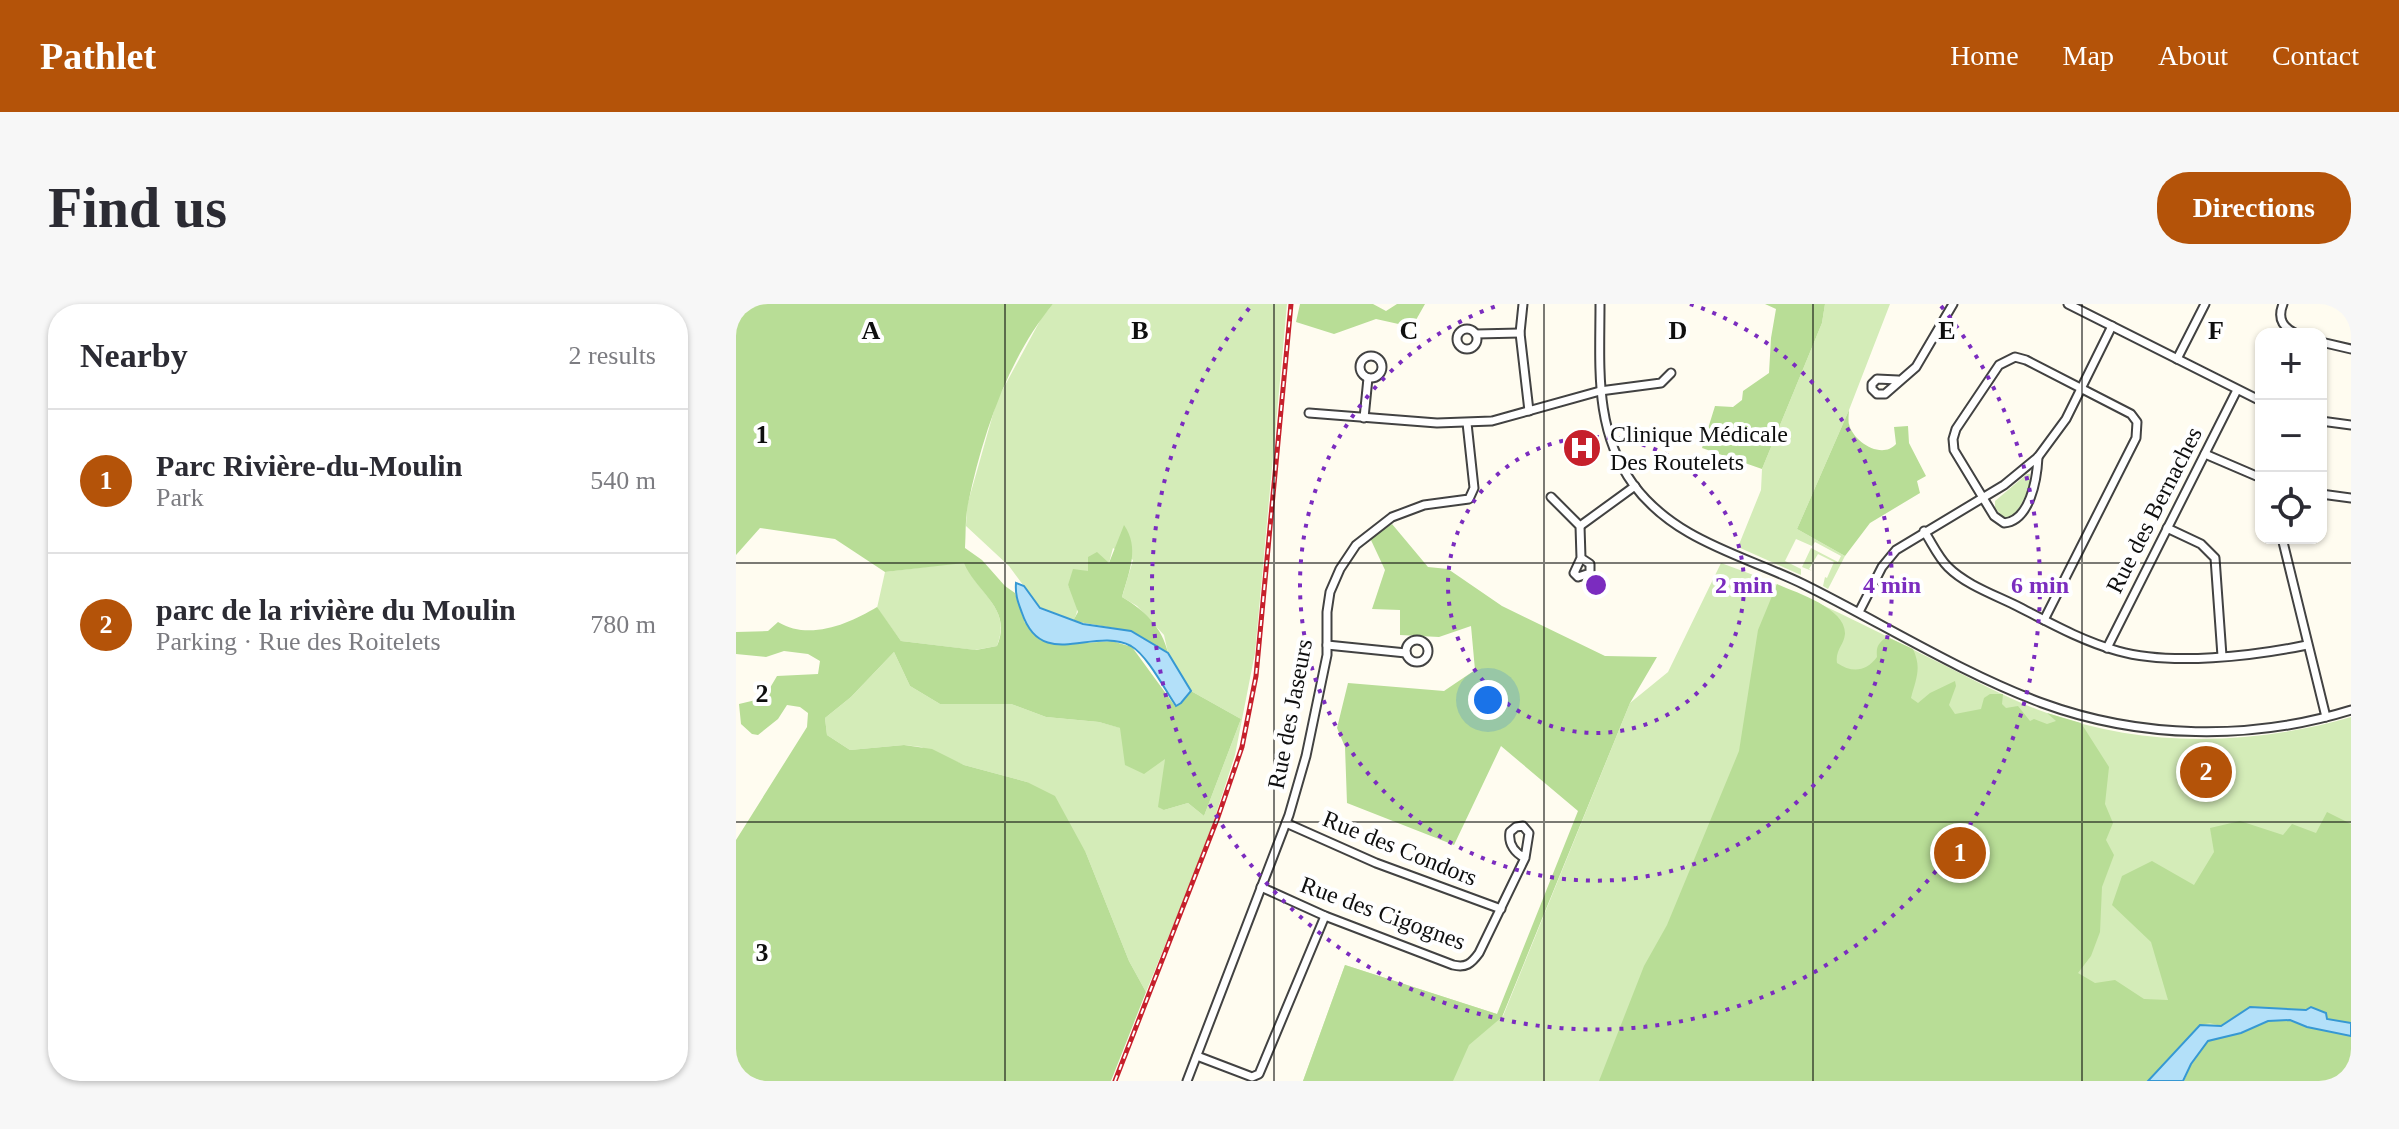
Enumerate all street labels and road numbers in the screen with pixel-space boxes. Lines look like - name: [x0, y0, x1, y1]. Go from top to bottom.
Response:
- street label: Rue des Bernaches: [2101, 423, 2207, 597]
- street label: Rue des Jaseurs: [1263, 637, 1317, 791]
- street label: Rue des Condors: [1319, 805, 1481, 891]
- street label: Rue des Cigognes: [1297, 871, 1469, 955]

